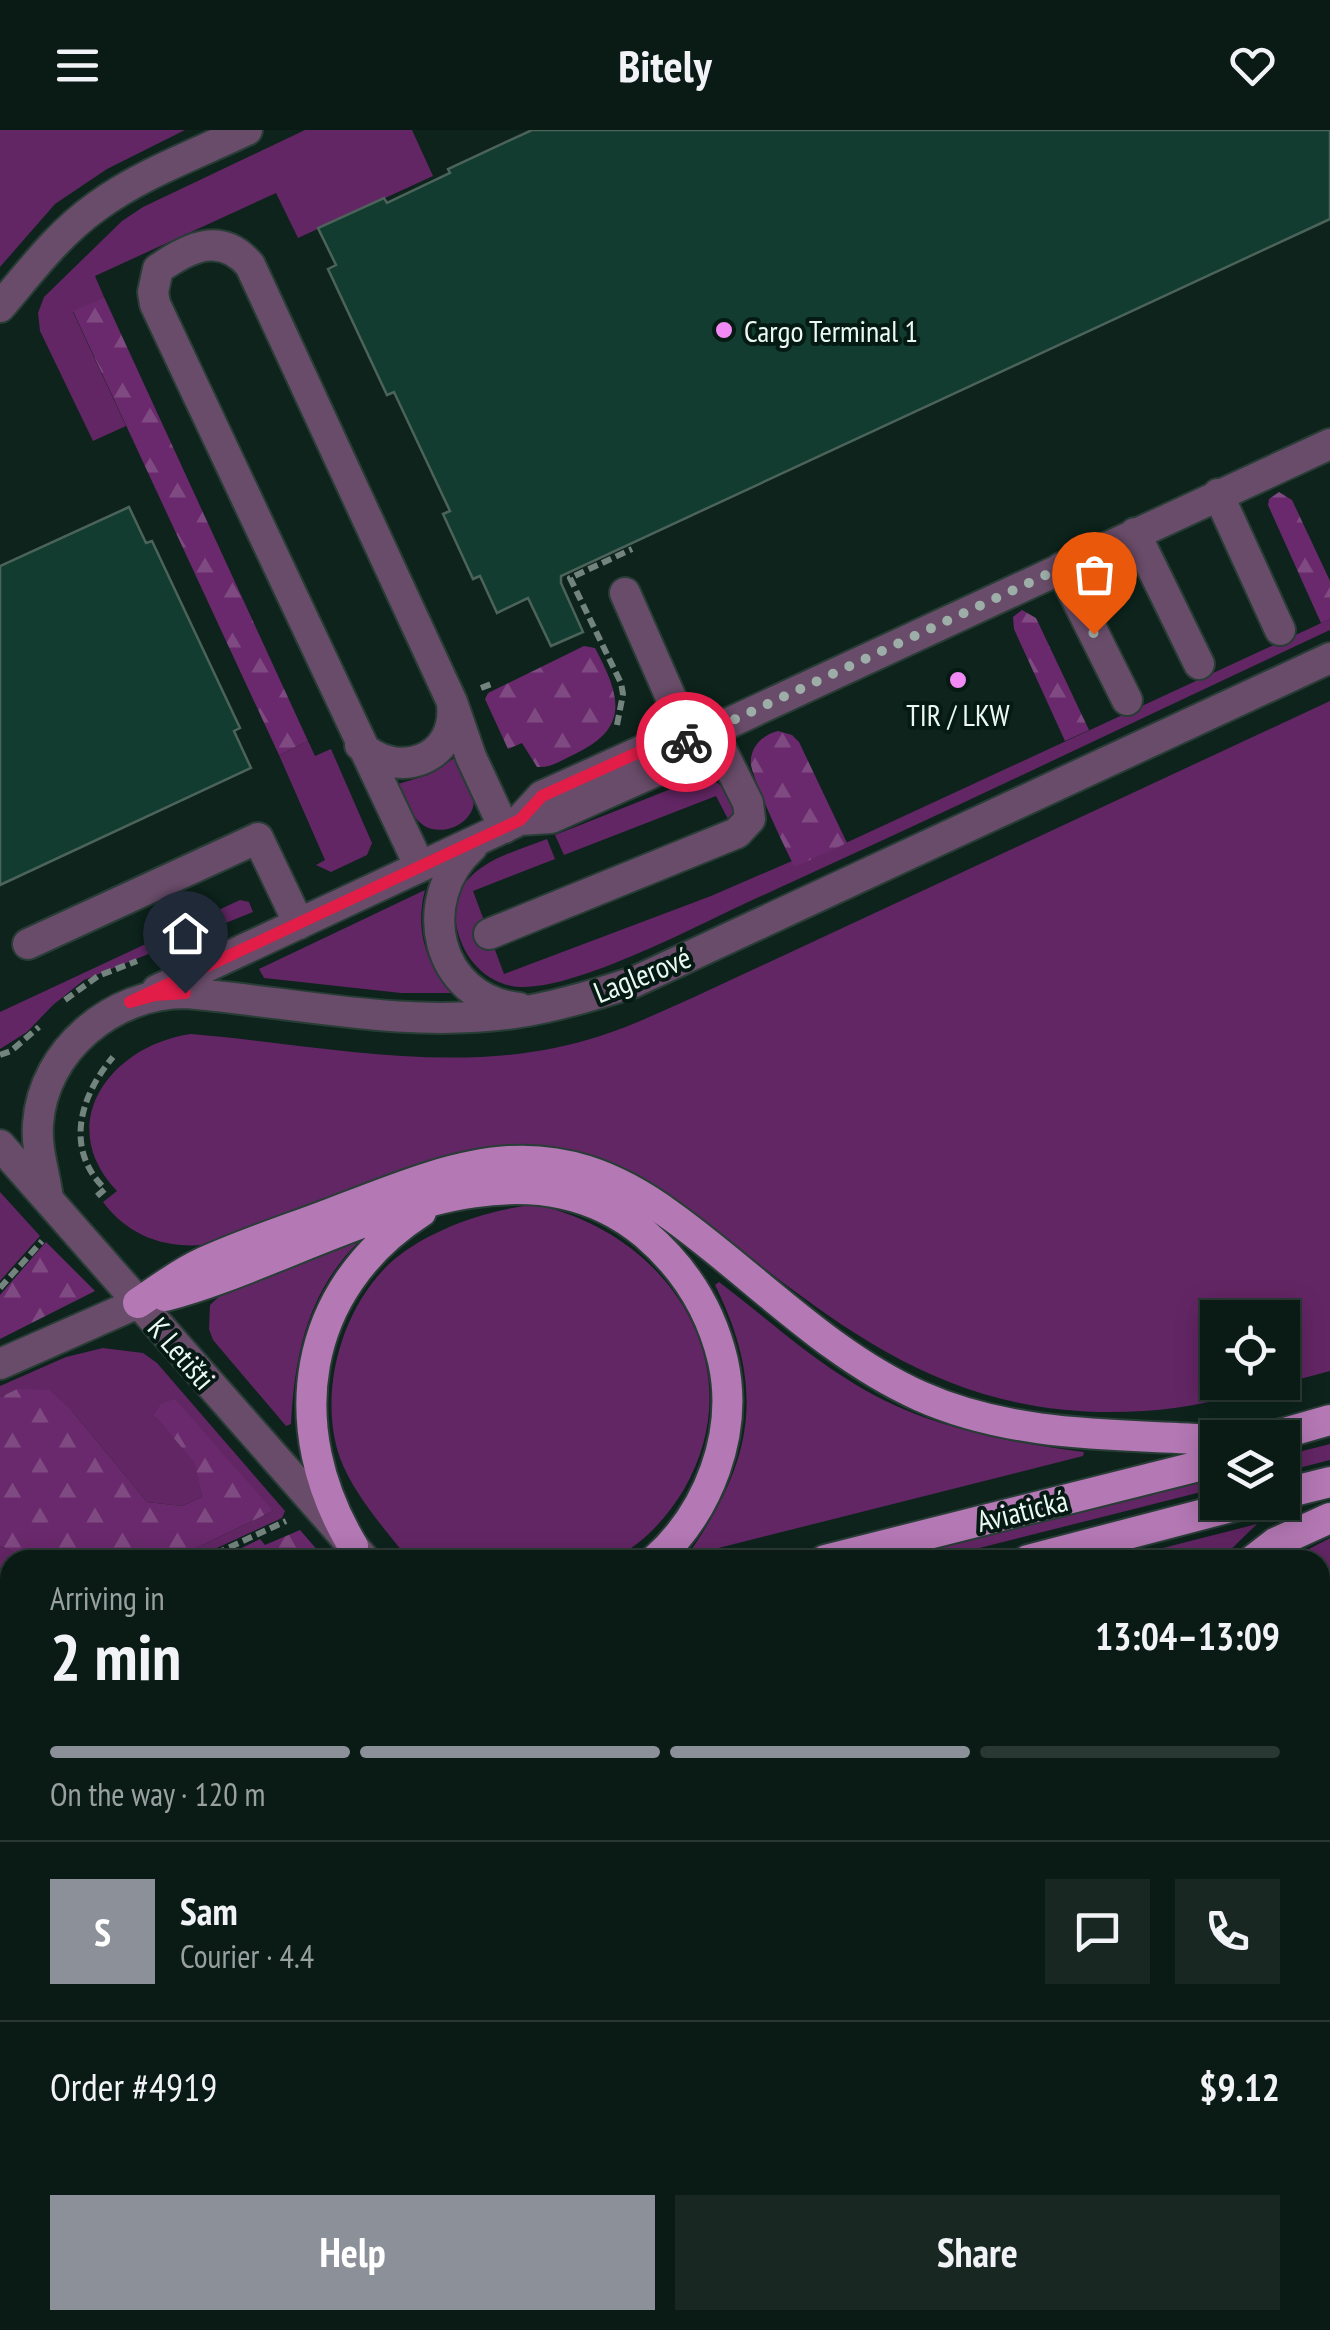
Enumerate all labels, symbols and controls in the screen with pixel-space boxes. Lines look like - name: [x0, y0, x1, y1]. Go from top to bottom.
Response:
- text: Bitely: [618, 36, 712, 94]
- icon: menu: [50, 38, 105, 93]
- icon: heart: [1225, 38, 1280, 93]
- place label: Cargo Terminal 1: [744, 311, 918, 350]
- marker: Cargo Terminal 1: [713, 319, 735, 341]
- pin: [1052, 532, 1137, 635]
- icon: bag: [1067, 547, 1122, 602]
- marker: TIR / LKW: [947, 669, 969, 691]
- courier: [636, 692, 736, 792]
- place label: TIR / LKW: [906, 695, 1010, 734]
- icon: bike: [659, 715, 714, 770]
- pin: [143, 891, 228, 994]
- icon: home: [158, 906, 213, 961]
- street label: Laglerové: [588, 937, 696, 1011]
- map controls: [1200, 1300, 1300, 1520]
- button: locate: [1200, 1300, 1300, 1400]
- street label: K Letišti: [140, 1309, 224, 1397]
- button: layers: [1200, 1420, 1300, 1520]
- street label: Aviatická: [972, 1480, 1072, 1540]
- text: Arriving in: [50, 1577, 165, 1619]
- text: 13:04–13:09: [1095, 1611, 1280, 1660]
- text: 2 min: [50, 1614, 181, 1698]
- text: On the way · 120 m: [50, 1773, 265, 1815]
- button: chat: [1045, 1879, 1150, 1984]
- button: phone: [1175, 1879, 1280, 1984]
- text: Sam: [180, 1886, 238, 1935]
- text: S: [94, 1907, 111, 1956]
- text: Courier · 4.4: [180, 1935, 314, 1977]
- text: Order #4919: [50, 2062, 217, 2111]
- text: $9.12: [1199, 2062, 1280, 2111]
- button: Help: [50, 2195, 655, 2310]
- button: Share: [675, 2195, 1280, 2310]

